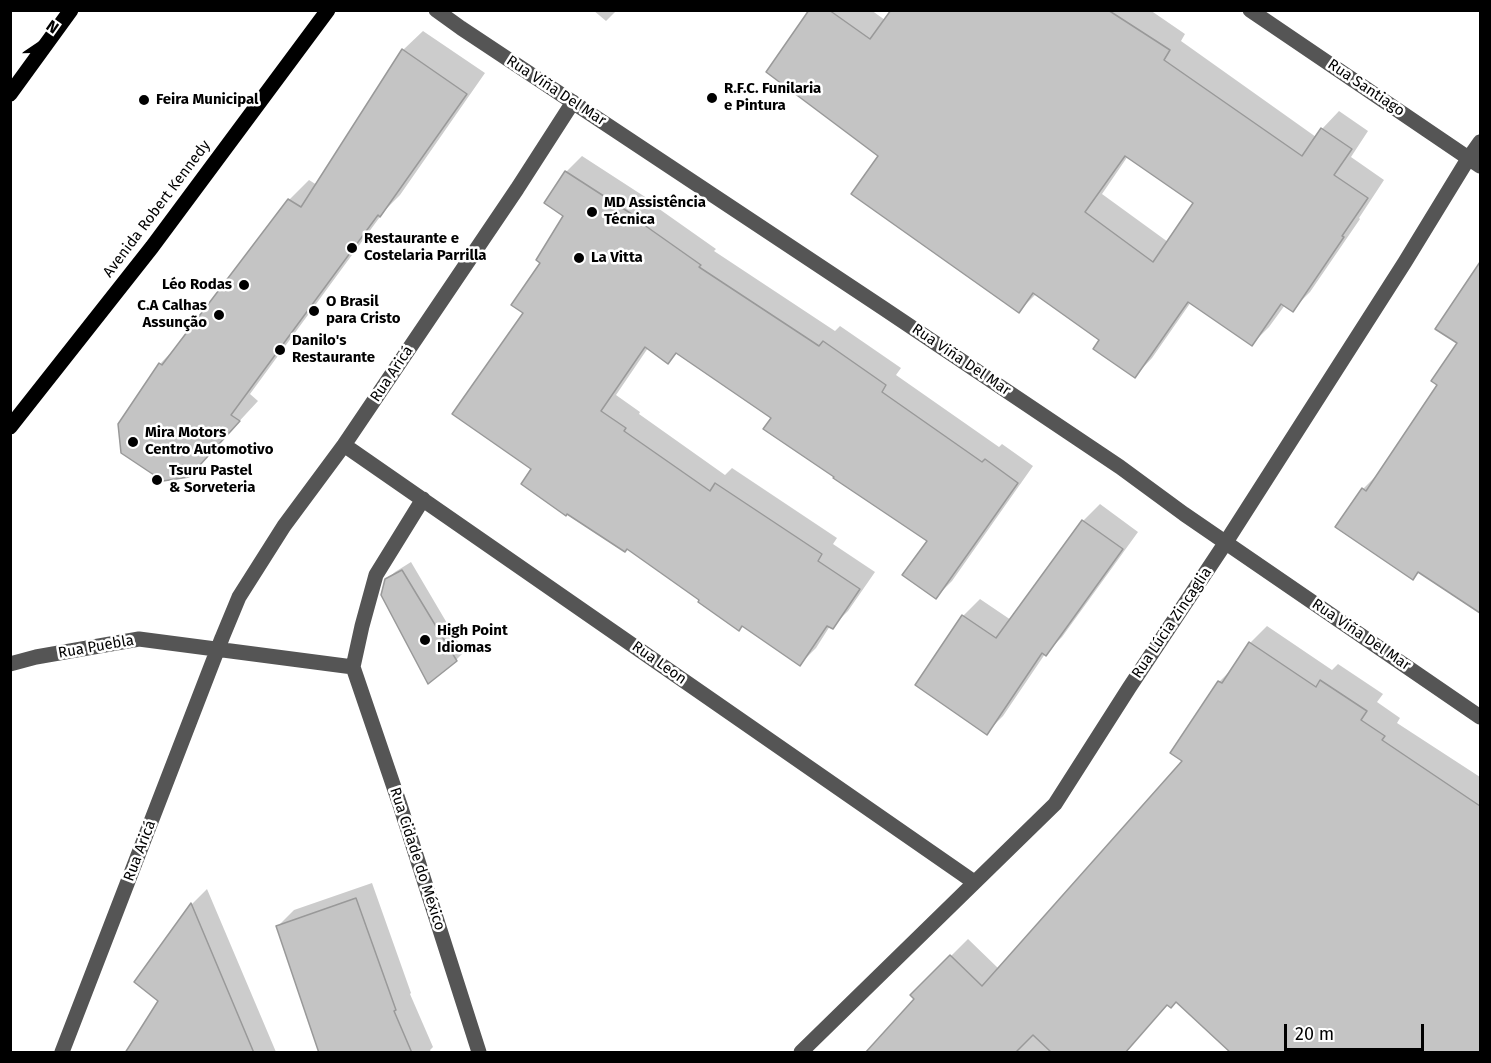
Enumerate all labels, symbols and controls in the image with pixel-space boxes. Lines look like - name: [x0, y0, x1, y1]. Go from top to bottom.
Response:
- north arrow: [12, 12, 72, 72]
- text: N: [43, 16, 62, 38]
- street label: Rua Viña Del Mar: [503, 52, 609, 130]
- street label: Rua Santiago: [1324, 56, 1408, 120]
- place label: R.F.C. Funilaria e Pintura: [724, 80, 821, 115]
- place label: Feira Municipal: [156, 91, 259, 109]
- marker: R.F.C. Funilaria e Pintura: [705, 91, 719, 105]
- marker: Feira Municipal: [137, 93, 151, 107]
- street label: Avenida Robert Kennedy: [100, 137, 214, 281]
- place label: MD Assistência Técnica: [604, 194, 706, 229]
- marker: MD Assistência Técnica: [585, 205, 599, 219]
- place label: Restaurante e Costelaria Parrilla: [364, 230, 487, 265]
- marker: Restaurante e Costelaria Parrilla: [345, 241, 359, 255]
- place label: La Vitta: [591, 249, 643, 267]
- marker: La Vitta: [572, 251, 586, 265]
- place label: Léo Rodas: [162, 276, 232, 294]
- marker: Léo Rodas: [237, 278, 251, 292]
- place label: O Brasil para Cristo: [326, 293, 401, 328]
- place label: C.A Calhas Assunção: [137, 297, 207, 332]
- marker: O Brasil para Cristo: [307, 304, 321, 318]
- marker: C.A Calhas Assunção: [212, 308, 226, 322]
- street label: Rua Viña Del Mar: [908, 320, 1014, 400]
- place label: Danilo's Restaurante: [292, 332, 375, 367]
- marker: Danilo's Restaurante: [273, 343, 287, 357]
- street label: Rua Aricá: [367, 343, 417, 405]
- place label: Mira Motors Centro Automotivo: [145, 424, 273, 459]
- marker: Mira Motors Centro Automotivo: [126, 435, 140, 449]
- place label: Tsuru Pastel & Sorveteria: [169, 462, 255, 497]
- marker: Tsuru Pastel & Sorveteria: [150, 473, 164, 487]
- street label: Rua Lúcia Zincaglia: [1128, 564, 1216, 682]
- street label: Rua Viña Del Mar: [1308, 595, 1414, 675]
- place label: High Point Idiomas: [437, 622, 508, 657]
- street label: Rua Puebla: [57, 631, 135, 663]
- marker: High Point Idiomas: [418, 633, 432, 647]
- street label: Rua Leon: [628, 638, 690, 688]
- street label: Rua Cidade do México: [385, 785, 449, 933]
- street label: Rua Aricá: [120, 818, 160, 884]
- scale bar: [1287, 1012, 1426, 1050]
- text: 20 m: [1295, 1023, 1334, 1045]

